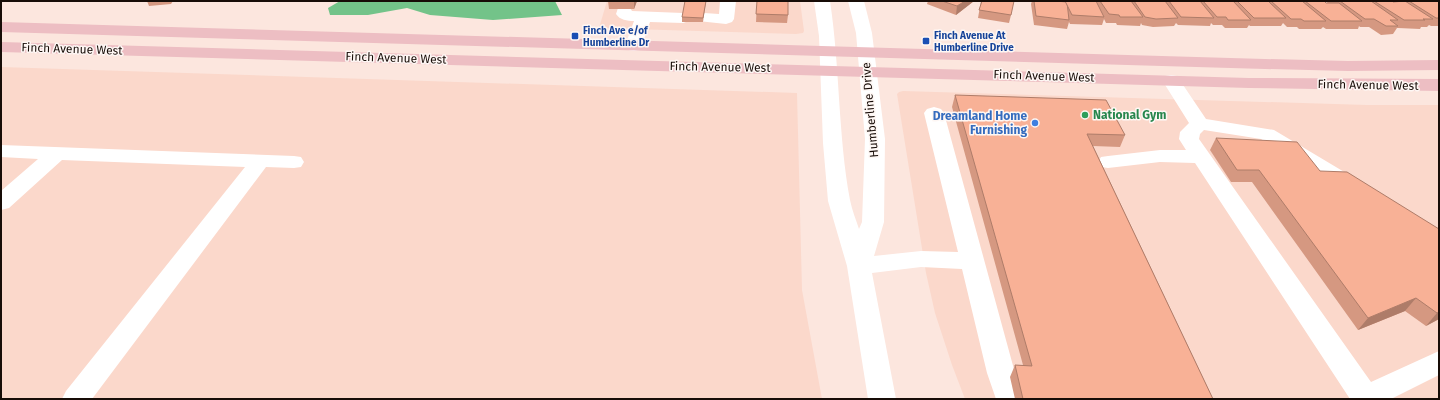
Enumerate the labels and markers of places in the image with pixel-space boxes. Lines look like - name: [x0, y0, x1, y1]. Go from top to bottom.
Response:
- place label: Finch Ave e/of Humberline Dr: [583, 25, 650, 49]
- place label: Finch Avenue At Humberline Drive: [934, 30, 1014, 54]
- marker: Finch Ave e/of Humberline Dr: [570, 31, 580, 41]
- marker: Finch Avenue At Humberline Drive: [921, 36, 931, 46]
- place label: National Gym: [1093, 108, 1166, 122]
- place label: Dreamland Home Furnishing: [933, 109, 1027, 137]
- marker: National Gym: [1080, 110, 1090, 120]
- marker: Dreamland Home Furnishing: [1030, 118, 1040, 128]

